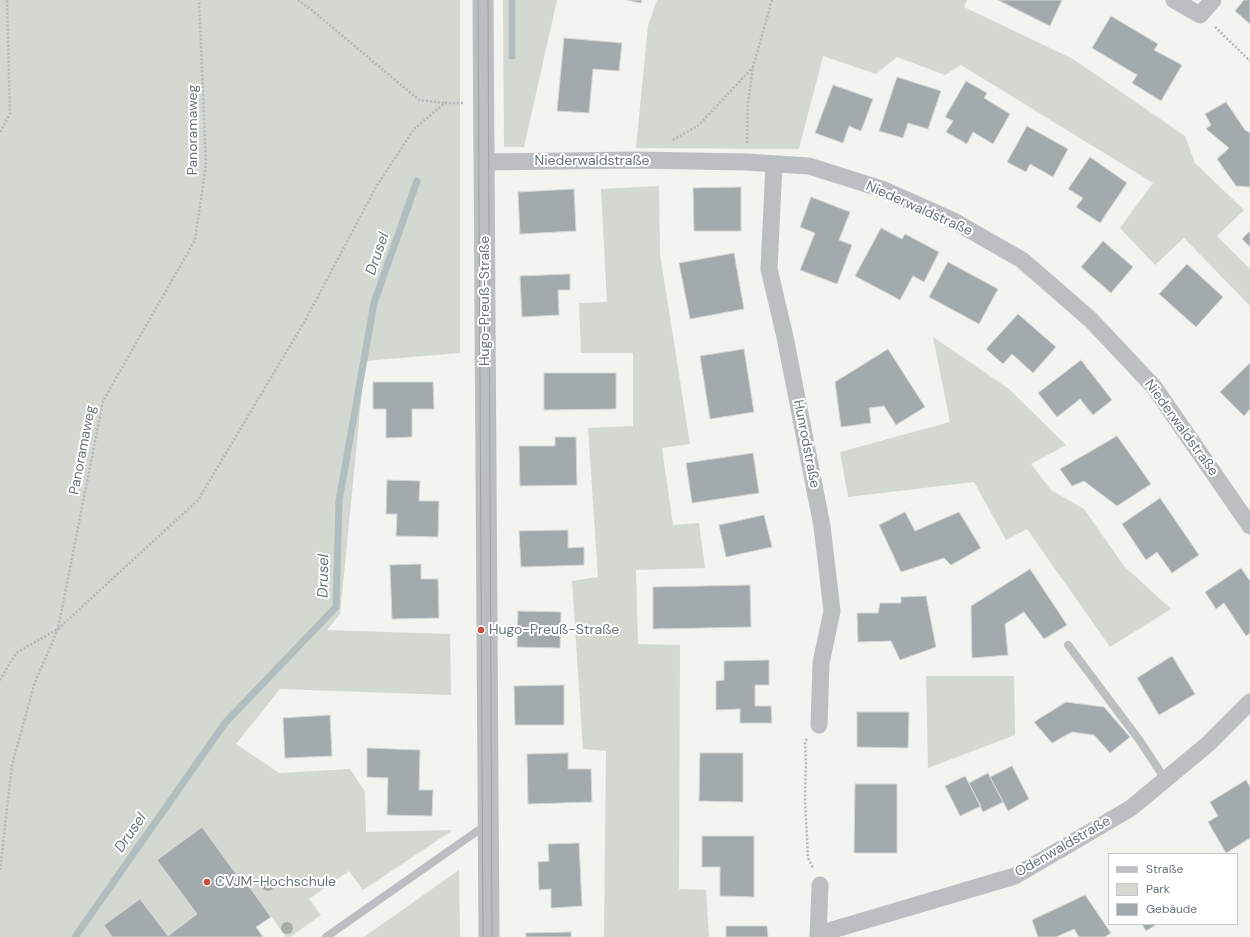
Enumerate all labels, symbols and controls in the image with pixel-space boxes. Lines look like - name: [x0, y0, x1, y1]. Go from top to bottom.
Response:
- street label: Panoramaweg: [185, 85, 201, 175]
- street label: Niederwaldstraße: [535, 153, 649, 169]
- street label: Niederwaldstraße: [863, 178, 975, 240]
- water label: Drusel: [362, 230, 394, 278]
- street label: Hugo-Preuß-Straße: [477, 236, 493, 366]
- street label: Niederwaldstraße: [1140, 377, 1222, 479]
- street label: Hunrodstraße: [789, 398, 823, 490]
- street label: Panoramaweg: [66, 404, 100, 496]
- water label: Drusel: [315, 554, 333, 598]
- place label: Hugo-Preuß-Straße: [489, 622, 619, 638]
- marker: Hugo-Preuß-Straße: [476, 625, 486, 635]
- water label: Drusel: [111, 810, 151, 856]
- street label: Odenwaldstraße: [1012, 813, 1114, 881]
- legend: [1108, 853, 1238, 925]
- text: Straße: [1146, 861, 1183, 877]
- place label: CVJM-Hochschule: [215, 874, 336, 890]
- marker: CVJM-Hochschule: [202, 877, 212, 887]
- text: Park: [1146, 881, 1170, 897]
- text: Gebäude: [1146, 901, 1197, 917]

